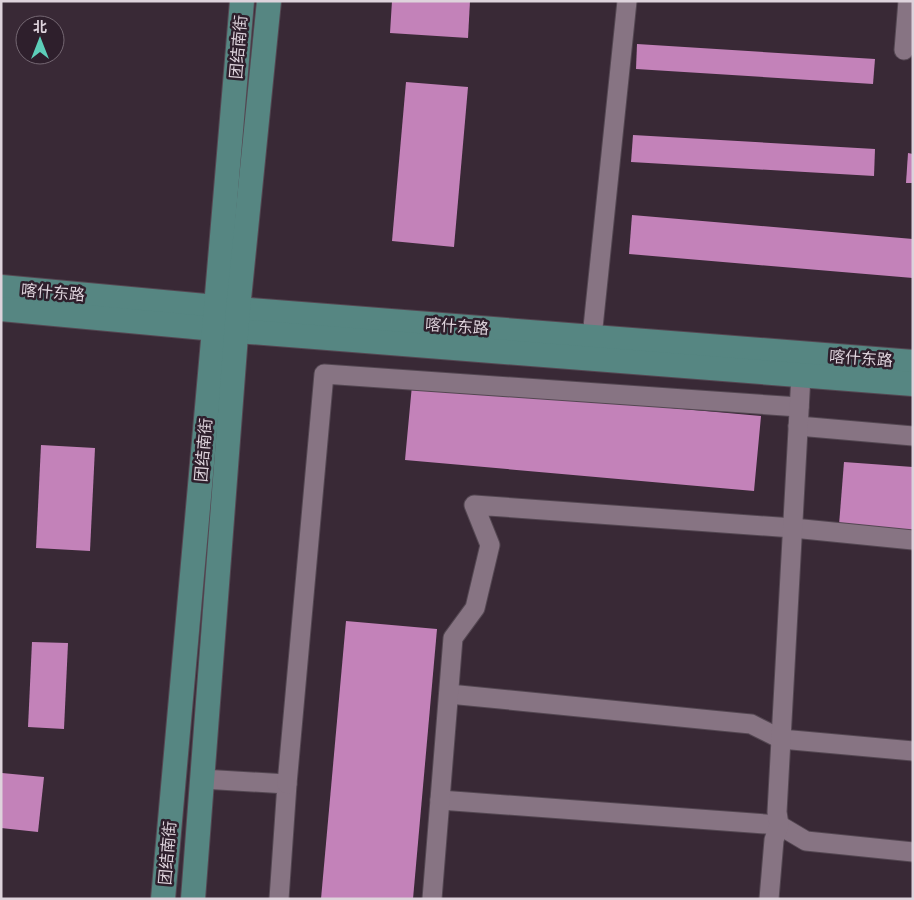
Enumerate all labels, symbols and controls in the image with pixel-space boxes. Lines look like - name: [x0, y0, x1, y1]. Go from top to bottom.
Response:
- street label: 团结南街: [227, 14, 250, 80]
- north arrow: [15, 15, 65, 65]
- text: 北: [33, 19, 47, 35]
- street label: 喀什东路: [20, 281, 86, 304]
- street label: 喀什东路: [424, 316, 489, 337]
- street label: 喀什东路: [828, 348, 893, 369]
- street label: 团结南街: [192, 417, 215, 483]
- street label: 团结南街: [156, 820, 179, 886]

